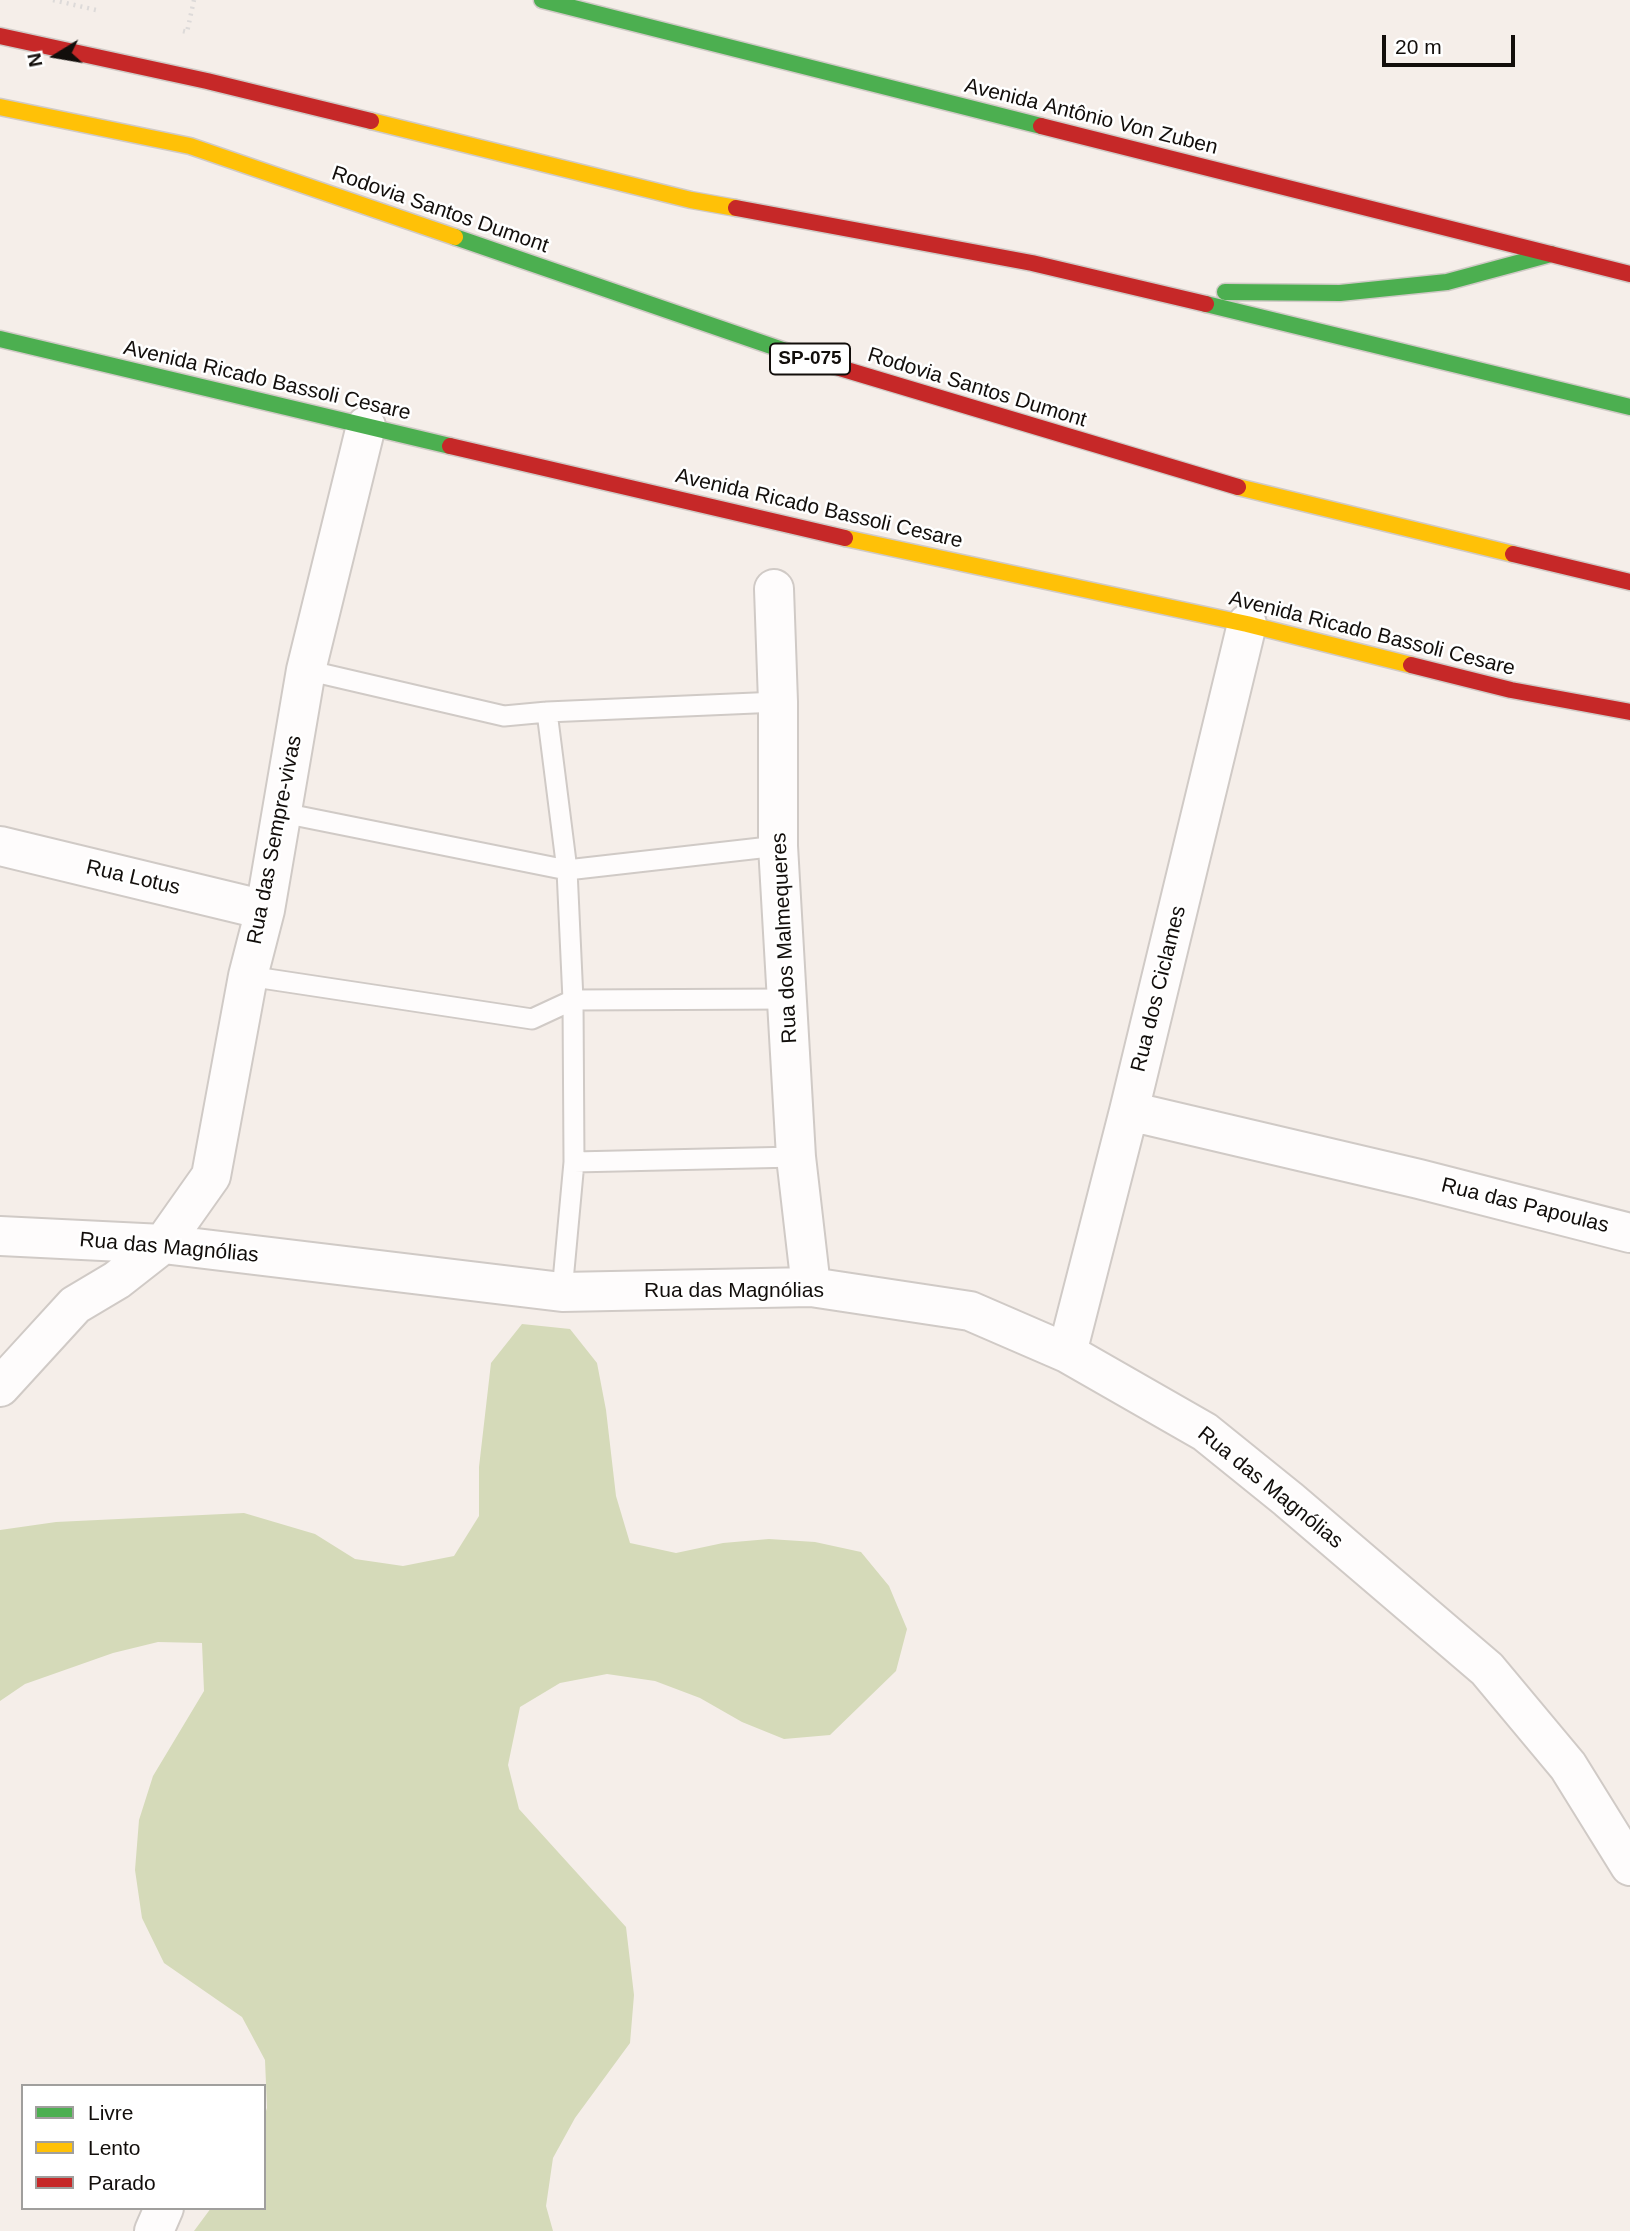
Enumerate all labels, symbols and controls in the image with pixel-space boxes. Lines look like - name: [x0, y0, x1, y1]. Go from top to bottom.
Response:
- north arrow: [21, 21, 91, 91]
- scale bar: [1385, 21, 1518, 65]
- text: 20 m: [1395, 35, 1442, 58]
- text: N: [23, 51, 47, 69]
- street label: Avenida Antônio Von Zuben: [962, 73, 1220, 161]
- street label: Rodovia Santos Dumont: [328, 161, 552, 259]
- street label: Avenida Ricado Bassoli Cesare: [121, 336, 413, 426]
- street label: Rodovia Santos Dumont: [864, 343, 1090, 433]
- road number: SP-075: [770, 344, 850, 374]
- street label: Avenida Ricado Bassoli Cesare: [673, 464, 965, 554]
- street label: Avenida Ricado Bassoli Cesare: [1226, 586, 1518, 682]
- street label: Rua das Sempre-vivas: [242, 733, 308, 947]
- street label: Rua dos Malmequeres: [767, 832, 803, 1044]
- street label: Rua Lotus: [84, 855, 182, 901]
- street label: Rua dos Ciclames: [1126, 903, 1192, 1075]
- street label: Rua das Papoulas: [1439, 1173, 1611, 1239]
- street label: Rua das Magnólias: [78, 1228, 260, 1268]
- street label: Rua das Magnólias: [644, 1278, 824, 1304]
- street label: Rua das Magnólias: [1192, 1422, 1348, 1554]
- legend: [21, 2084, 266, 2210]
- text: Livre: [88, 2101, 134, 2124]
- text: Lento: [88, 2136, 141, 2159]
- text: Parado: [88, 2171, 156, 2194]

